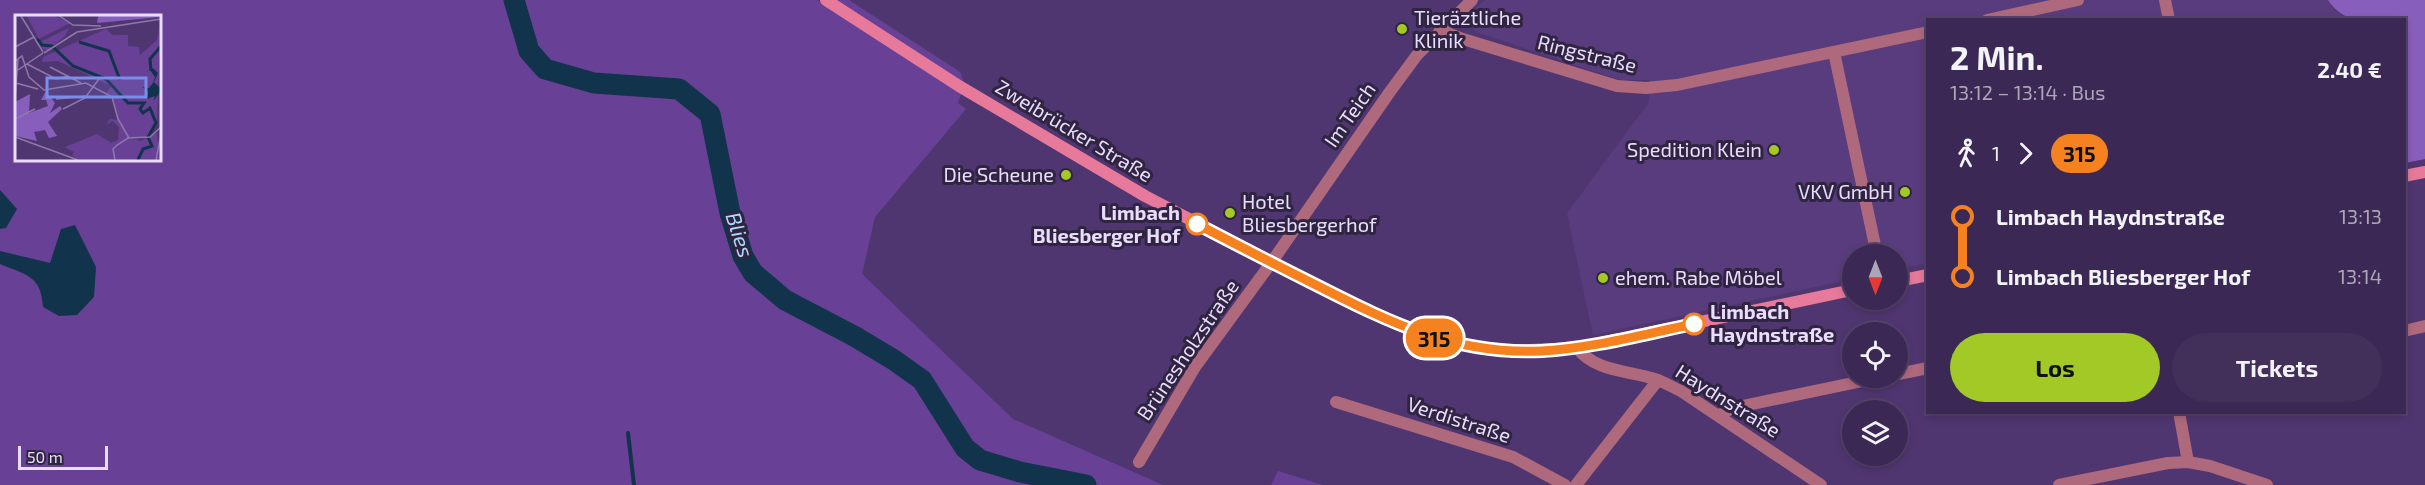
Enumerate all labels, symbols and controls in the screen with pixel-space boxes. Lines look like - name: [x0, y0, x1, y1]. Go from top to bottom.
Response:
- place label: Tieräztliche Klinik: [1414, 5, 1521, 52]
- inset map: [15, 15, 160, 160]
- marker: Tieräztliche Klinik: [1395, 22, 1409, 36]
- street label: Ringstraße: [1535, 29, 1639, 77]
- text: 2 Min.: [1950, 37, 2044, 77]
- text: 2.40 €: [2317, 56, 2382, 82]
- street label: Zweibrücker Straße: [992, 74, 1157, 186]
- street label: Im Teich: [1318, 78, 1380, 151]
- text: 13:12 – 13:14 · Bus: [1950, 80, 2105, 104]
- place label: Spedition Klein: [1627, 137, 1762, 161]
- icon: walk: [1950, 137, 1983, 170]
- icon: forward: [2009, 137, 2042, 170]
- text: 1: [1992, 141, 2000, 165]
- text: 315: [2063, 141, 2096, 166]
- marker: Spedition Klein: [1767, 143, 1781, 157]
- place label: Die Scheune: [943, 162, 1054, 186]
- marker: Die Scheune: [1059, 168, 1073, 182]
- place label: VKV GmbH: [1798, 179, 1893, 203]
- marker: VKV GmbH: [1898, 185, 1912, 199]
- place label: Hotel Bliesbergerhof: [1242, 189, 1377, 236]
- place label: Limbach Bliesberger Hof: [1033, 200, 1181, 247]
- text: Limbach Haydnstraße: [1996, 203, 2225, 229]
- text: 13:13: [2339, 204, 2382, 228]
- marker: Hotel Bliesbergerhof: [1223, 206, 1237, 220]
- water label: Blies: [721, 209, 759, 260]
- marker: Limbach Bliesberger Hof: [1186, 213, 1208, 235]
- north arrow: [1842, 244, 1908, 310]
- map controls: [1842, 244, 1908, 466]
- text: Limbach Bliesberger Hof: [1996, 263, 2250, 289]
- text: 13:14: [2338, 264, 2382, 288]
- place label: ehem. Rabe Möbel: [1615, 265, 1782, 289]
- marker: ehem. Rabe Möbel: [1596, 271, 1610, 285]
- street label: Brünesholzstraße: [1131, 275, 1243, 424]
- place label: Limbach Haydnstraße: [1710, 299, 1834, 347]
- marker: Limbach Haydnstraße: [1683, 313, 1705, 335]
- line badge: 315: [1400, 318, 1468, 358]
- button: locate: [1842, 322, 1908, 388]
- text: 315: [1418, 326, 1450, 351]
- button: Los: [1950, 333, 2160, 402]
- button: Tickets: [2172, 333, 2382, 402]
- street label: Haydnstraße: [1672, 358, 1785, 442]
- street label: Verdistraße: [1405, 391, 1514, 447]
- button: layers: [1842, 400, 1908, 466]
- scale bar: [18, 443, 108, 470]
- text: 50 m: [27, 447, 63, 466]

